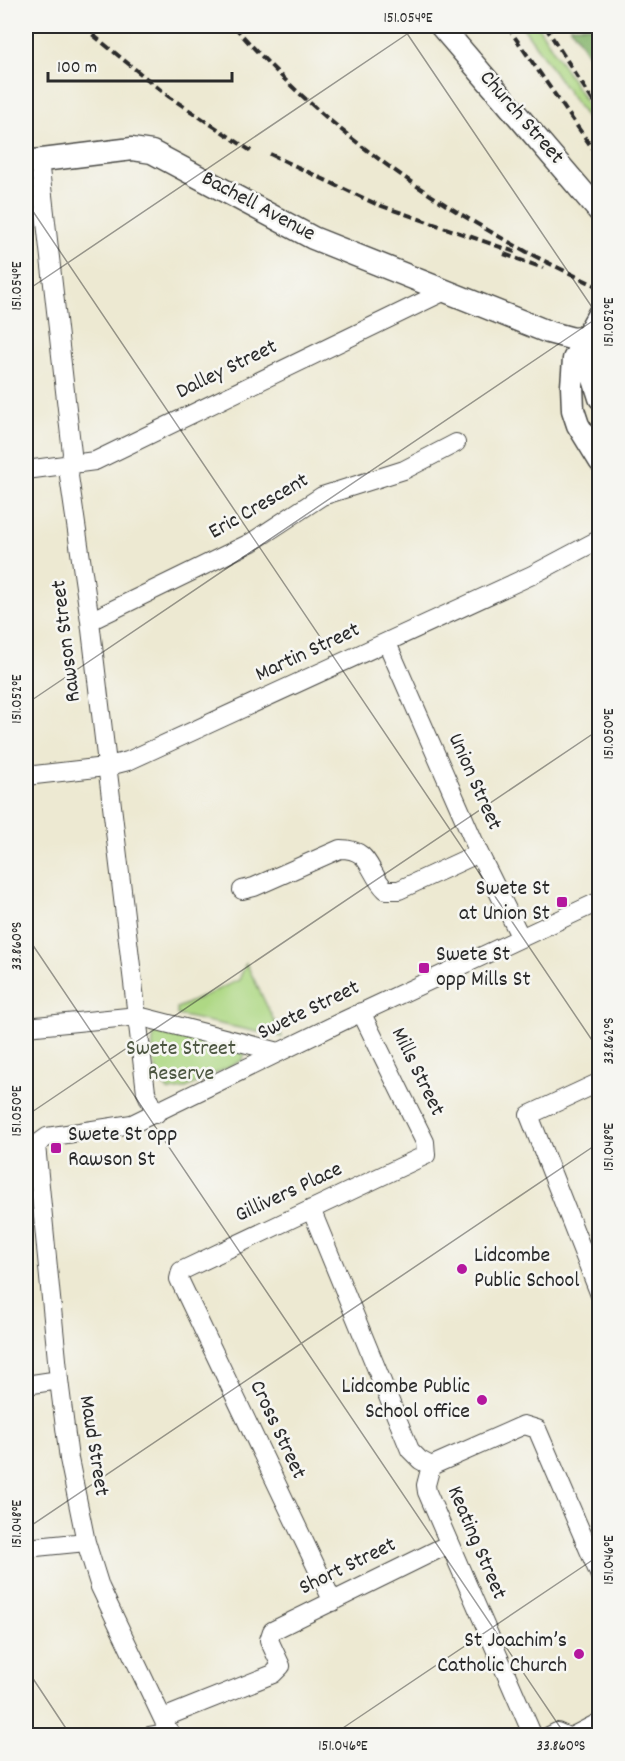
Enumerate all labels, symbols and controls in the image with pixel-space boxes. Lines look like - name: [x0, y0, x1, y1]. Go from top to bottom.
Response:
- text: 151.054°E: [384, 8, 433, 30]
- scale bar: [48, 45, 232, 83]
- text: 100 m: [57, 56, 97, 81]
- street label: Church Street: [471, 64, 571, 172]
- street label: Bachell Avenue: [196, 164, 320, 250]
- text: 151.054°E: [7, 261, 29, 310]
- text: 151.052°E: [599, 297, 621, 347]
- street label: Dalley Street: [171, 332, 283, 408]
- street label: Eric Crescent: [203, 466, 315, 548]
- street label: Rawson Street: [44, 578, 90, 704]
- street label: Martin Street: [251, 615, 365, 691]
- text: 151.052°E: [7, 674, 29, 724]
- text: 151.050°E: [599, 708, 621, 759]
- street label: Union Street: [439, 729, 509, 835]
- place label: Swete St at Union St: [459, 874, 550, 930]
- marker: Swete St at Union St: [555, 895, 569, 909]
- text: 33.860°S: [7, 922, 29, 970]
- place label: Swete St opp Mills St: [436, 940, 531, 996]
- marker: Swete St opp Mills St: [417, 961, 431, 975]
- street label: Swete Street: [253, 973, 365, 1049]
- text: 33.862°S: [599, 1017, 621, 1065]
- street label: Mills Street: [382, 1022, 452, 1122]
- park label: Swete Street Reserve: [126, 1034, 236, 1090]
- text: 151.050°E: [7, 1085, 29, 1136]
- place label: Swete St opp Rawson St: [68, 1120, 177, 1176]
- text: 151.048°E: [599, 1123, 621, 1171]
- marker: Swete St opp Rawson St: [49, 1141, 63, 1155]
- street label: Gillivers Place: [230, 1155, 348, 1231]
- place label: Lidcombe Public School: [474, 1241, 580, 1297]
- marker: Lidcombe Public School: [455, 1262, 469, 1276]
- place label: Lidcombe Public School office: [342, 1372, 470, 1428]
- street label: Cross Street: [241, 1375, 313, 1485]
- street label: Maud Street: [70, 1393, 116, 1499]
- marker: Lidcombe Public School office: [475, 1393, 489, 1407]
- street label: Keating Street: [438, 1481, 514, 1605]
- text: 151.048°E: [7, 1500, 29, 1548]
- street label: Short Street: [294, 1530, 402, 1604]
- text: 151.046°E: [599, 1535, 621, 1585]
- place label: St Joachim’s Catholic Church: [437, 1626, 567, 1682]
- marker: St Joachim’s Catholic Church: [572, 1647, 586, 1661]
- text: 151.046°E: [318, 1736, 368, 1758]
- text: 33.860°S: [537, 1736, 585, 1758]

